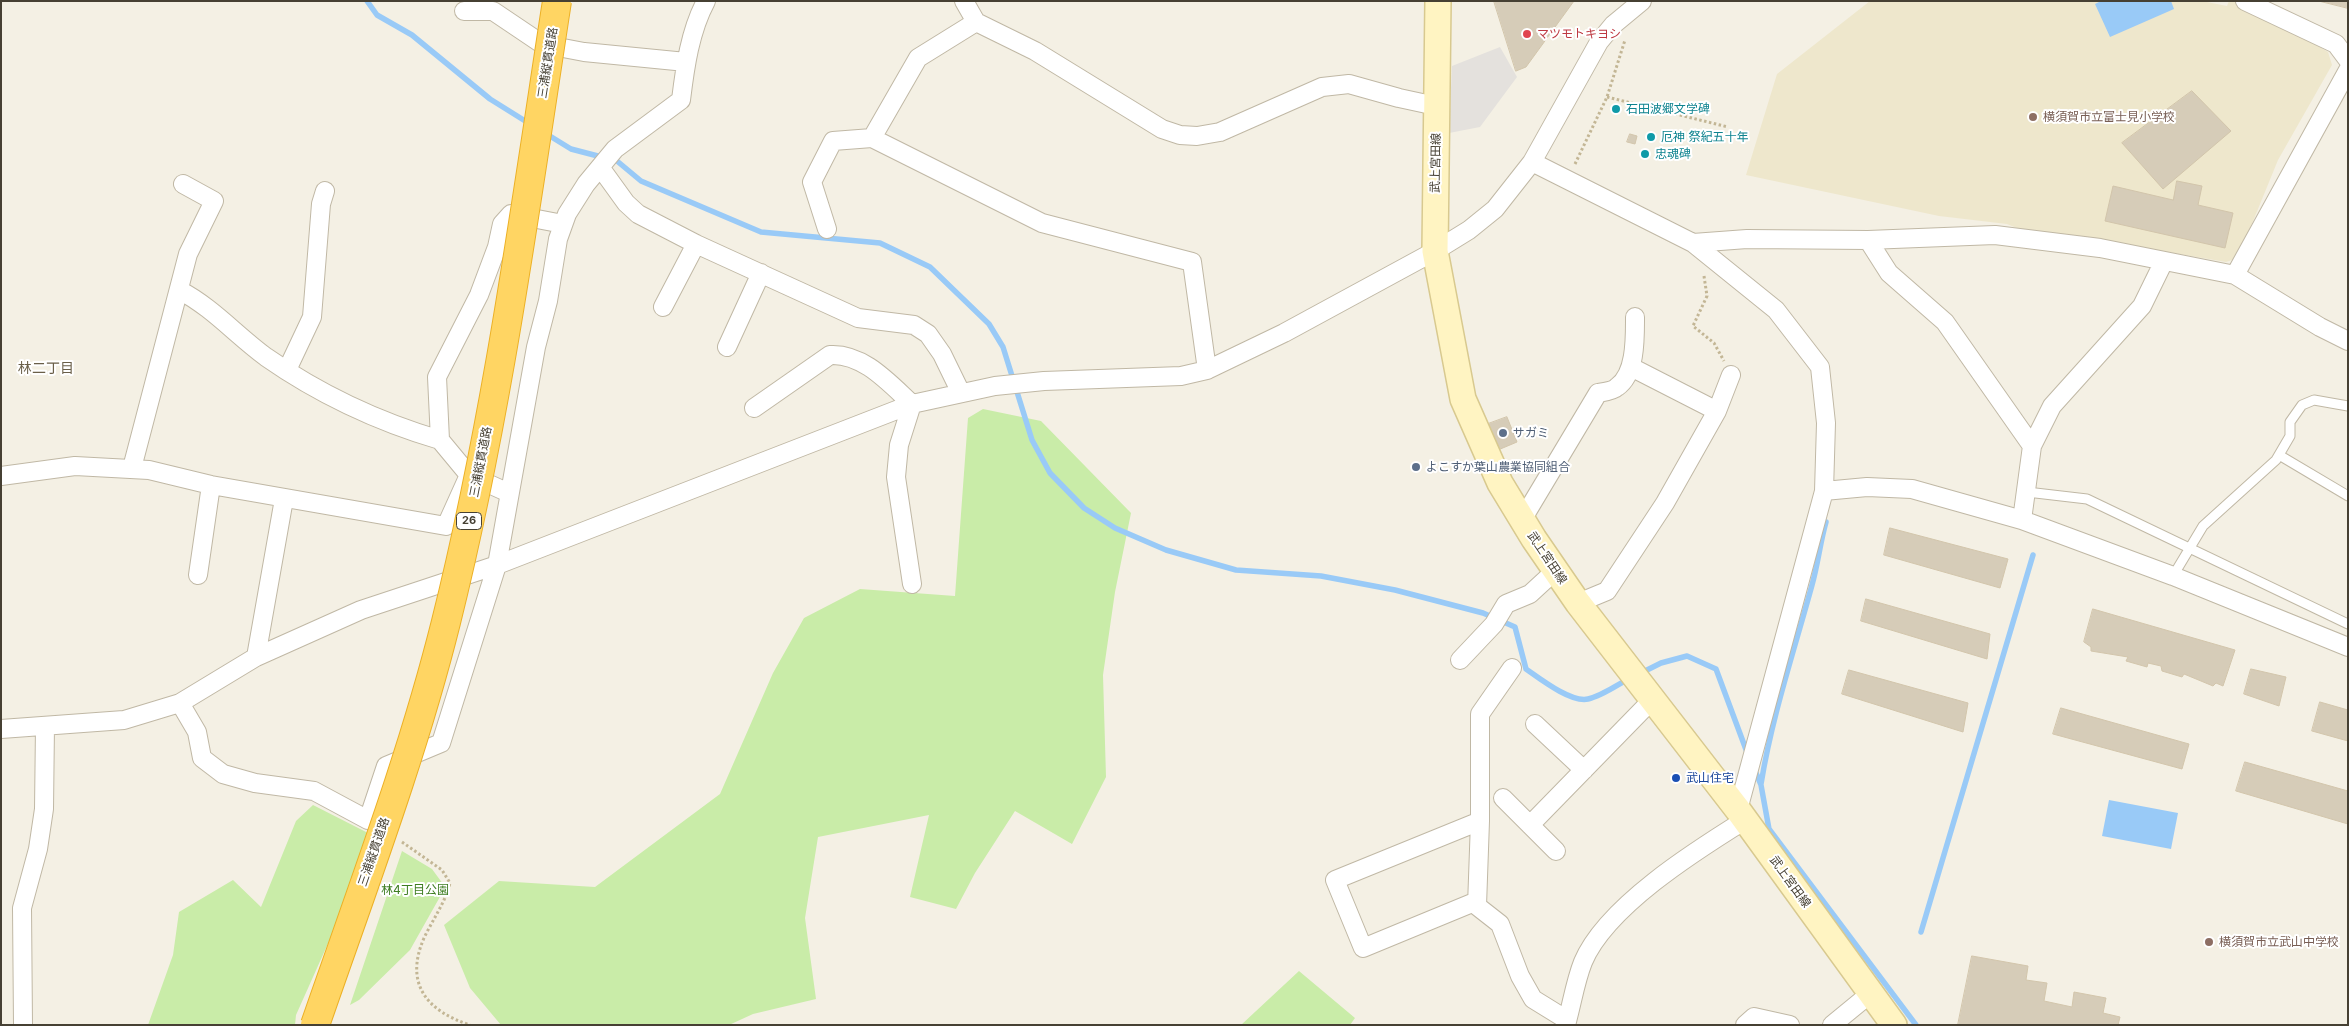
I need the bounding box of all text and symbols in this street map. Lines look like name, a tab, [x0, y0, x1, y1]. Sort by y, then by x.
street label: 三浦縦貫道路	[535, 26, 561, 100]
place label: マツモトキヨシ	[1537, 27, 1621, 41]
marker: マツモトキヨシ	[1521, 28, 1533, 40]
place label: 石田波郷文学碑	[1626, 102, 1710, 116]
marker: 石田波郷文学碑	[1610, 103, 1622, 115]
place label: 横須賀市立富士見小学校	[2043, 110, 2175, 124]
marker: 横須賀市立富士見小学校	[2027, 111, 2039, 123]
place label: 厄神 祭紀五十年	[1661, 130, 1748, 144]
marker: 厄神 祭紀五十年	[1645, 131, 1657, 143]
street label: 武上宮田線	[1428, 133, 1444, 193]
place label: 忠魂碑	[1655, 147, 1691, 161]
marker: 忠魂碑	[1639, 148, 1651, 160]
district label: 林二丁目	[18, 361, 74, 377]
street label: 三浦縦貫道路	[467, 425, 495, 499]
place label: サガミ	[1513, 426, 1549, 440]
marker: サガミ	[1497, 427, 1509, 439]
place label: よこすか葉山農業協同組合	[1426, 460, 1570, 474]
marker: よこすか葉山農業協同組合	[1410, 461, 1422, 473]
road number: 26	[456, 512, 482, 530]
street label: 武上宮田線	[1524, 529, 1570, 587]
place label: 武山住宅	[1686, 771, 1734, 785]
marker: 武山住宅	[1670, 772, 1682, 784]
street label: 三浦縦貫道路	[355, 816, 393, 888]
street label: 武上宮田線	[1767, 853, 1813, 911]
park label: 林4丁目公園	[381, 883, 449, 897]
place label: 横須賀市立武山中学校	[2219, 935, 2339, 949]
marker: 横須賀市立武山中学校	[2203, 936, 2215, 948]

